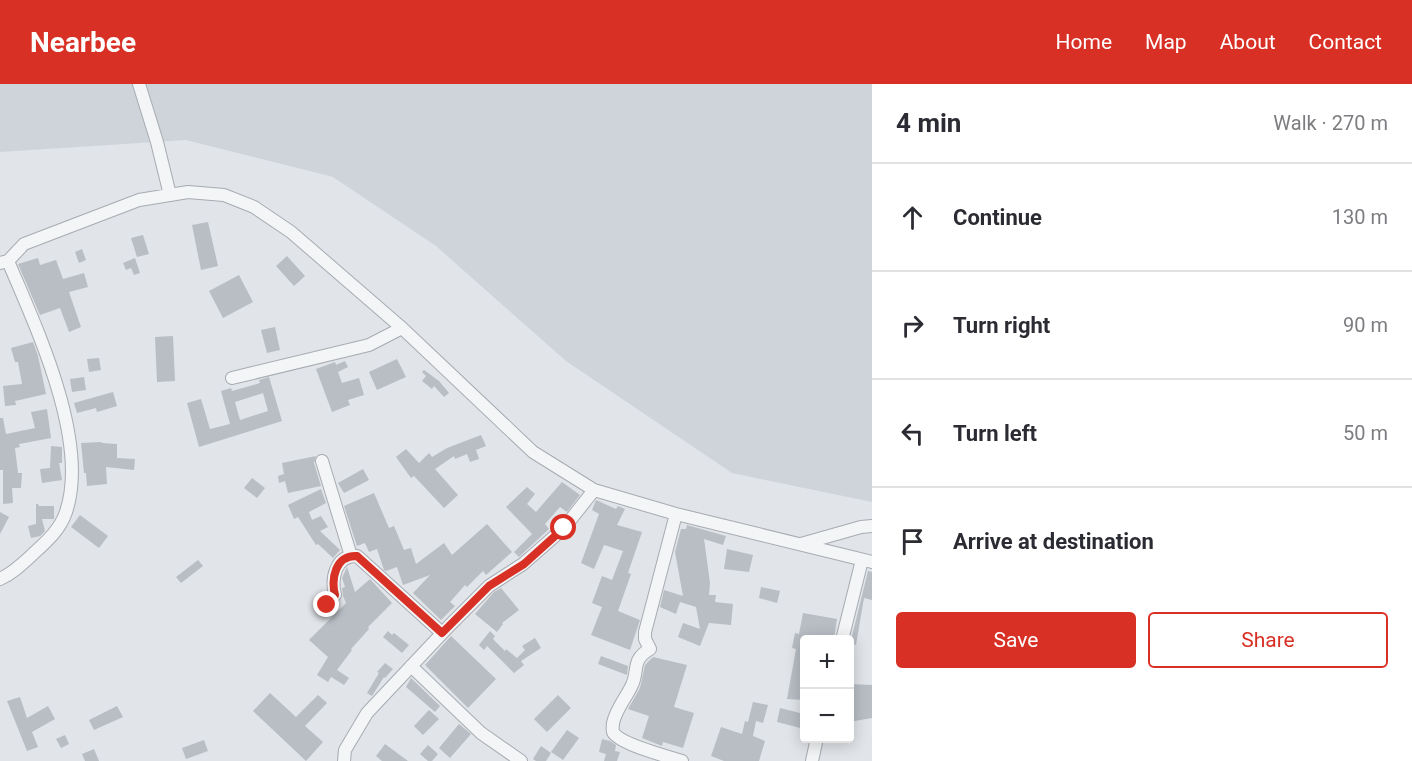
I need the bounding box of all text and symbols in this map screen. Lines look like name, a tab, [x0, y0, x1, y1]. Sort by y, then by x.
text: Nearbee	[30, 26, 136, 59]
text: Home	[1056, 30, 1112, 54]
text: Map	[1145, 30, 1187, 54]
text: About	[1220, 30, 1276, 54]
text: Contact	[1309, 30, 1382, 54]
text: 4 min	[896, 108, 961, 138]
text: Walk · 270 m	[1273, 111, 1388, 135]
icon: ahead	[896, 201, 929, 234]
text: Continue	[953, 205, 1042, 230]
text: 130 m	[1332, 205, 1388, 229]
icon: right	[896, 309, 929, 342]
text: Turn right	[953, 313, 1050, 338]
text: 90 m	[1343, 313, 1388, 337]
icon: left	[896, 417, 929, 450]
text: Turn left	[953, 421, 1037, 446]
text: 50 m	[1343, 421, 1388, 445]
route start	[550, 514, 576, 540]
icon: arrive	[896, 525, 929, 558]
text: Arrive at destination	[953, 529, 1154, 554]
route end	[313, 591, 339, 617]
button: Save	[896, 612, 1136, 668]
button: Share	[1148, 612, 1388, 668]
map controls	[800, 635, 854, 743]
button: +	[800, 635, 854, 689]
button: −	[800, 689, 854, 743]

